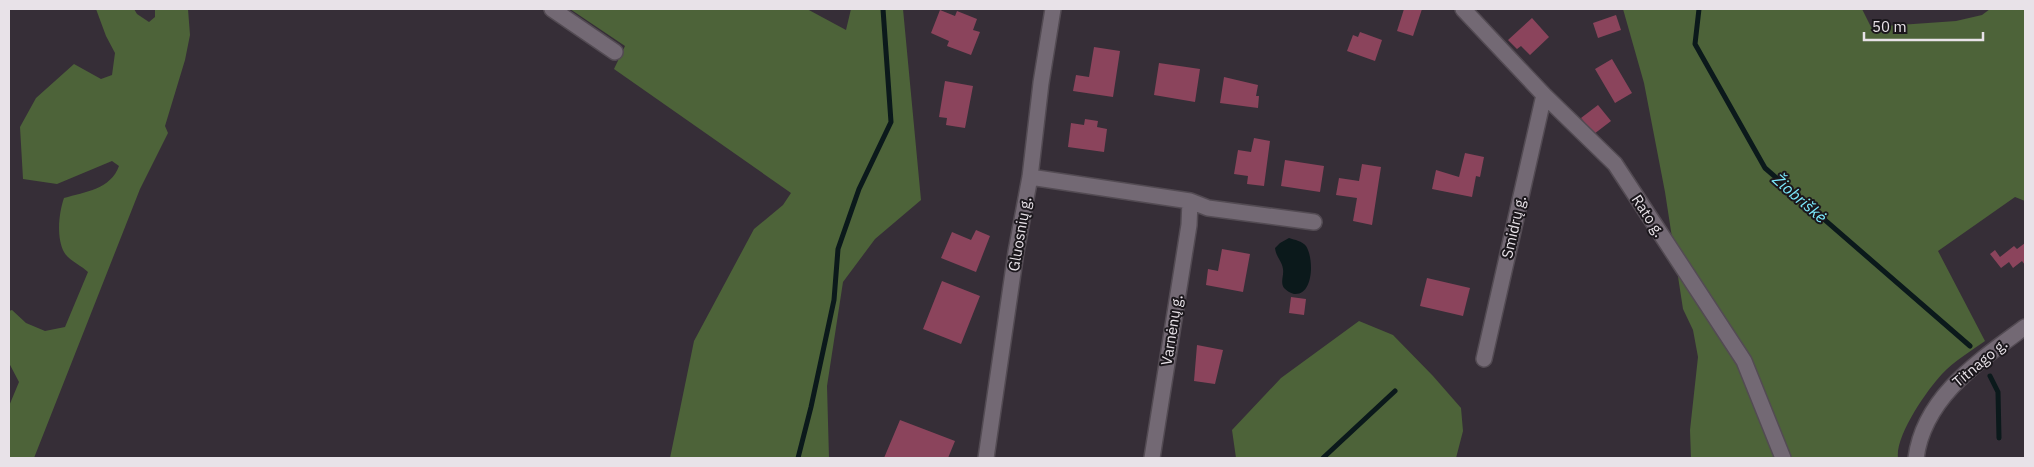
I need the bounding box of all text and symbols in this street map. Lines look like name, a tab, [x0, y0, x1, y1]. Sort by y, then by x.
scale bar	[1864, 10, 1983, 42]
text: 50 m	[1872, 17, 1907, 36]
water label: Žiobriškė	[1768, 168, 1831, 227]
street label: Rato g.	[1628, 191, 1669, 241]
street label: Smidrų g.	[1497, 194, 1530, 260]
street label: Gluosnių g.	[1004, 195, 1035, 273]
street label: Varnėnų g.	[1157, 293, 1187, 367]
street label: Titnago g.	[1948, 334, 2011, 391]

